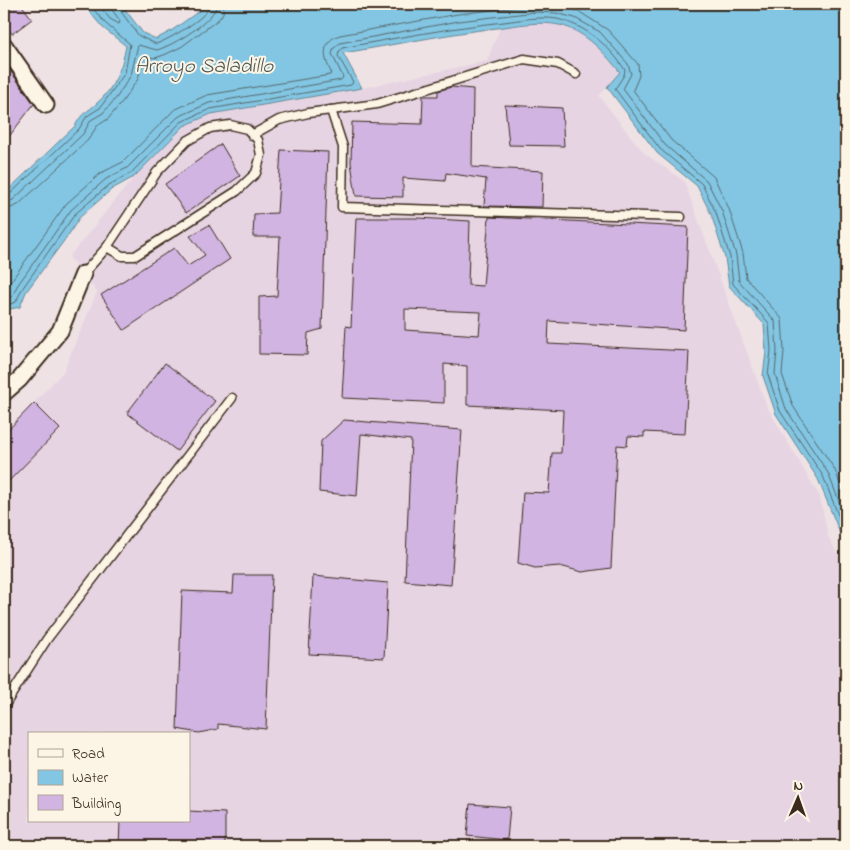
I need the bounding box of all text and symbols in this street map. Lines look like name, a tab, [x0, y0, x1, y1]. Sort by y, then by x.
water label: Arroyo Saladillo	[135, 52, 274, 82]
legend	[28, 732, 190, 822]
text: Road	[72, 743, 105, 765]
text: Water	[72, 767, 108, 789]
north arrow	[772, 772, 822, 822]
text: N	[793, 776, 803, 797]
text: Building	[71, 793, 121, 816]

